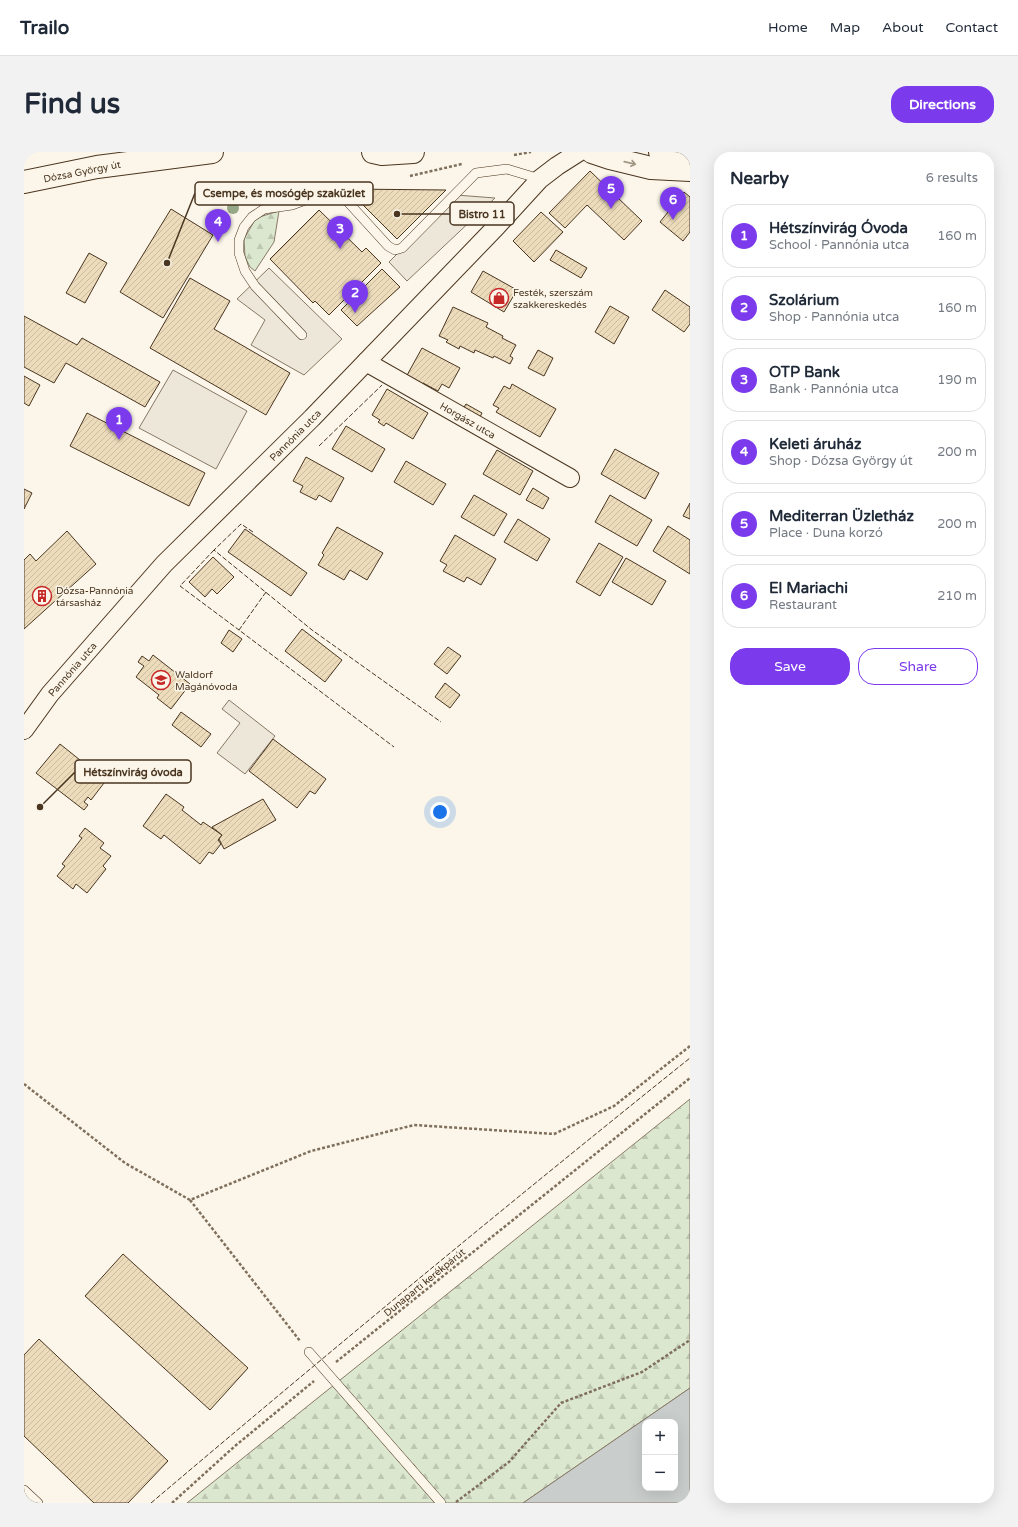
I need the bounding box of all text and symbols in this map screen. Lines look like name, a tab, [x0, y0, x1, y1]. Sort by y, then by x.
text: Trailo	[20, 17, 69, 39]
text: Home	[768, 19, 808, 36]
text: Map	[830, 19, 860, 36]
text: About	[882, 19, 924, 36]
text: Contact	[946, 19, 998, 36]
button: Directions	[891, 86, 994, 123]
text: Find us	[24, 87, 120, 121]
street label: Dózsa György út	[43, 159, 122, 185]
one-way arrow	[623, 159, 636, 167]
text: Nearby	[730, 168, 789, 189]
text: 6 results	[926, 170, 978, 186]
pin: 5	[598, 176, 624, 209]
callout: Csempe, és mosógép szaküzlet	[195, 182, 373, 205]
text: Csempe, és mosógép szaküzlet	[203, 187, 366, 201]
pin: 6	[660, 187, 686, 220]
callout: Bistro 11	[450, 202, 514, 225]
text: Bistro 11	[458, 208, 506, 221]
pin: 4	[205, 209, 231, 242]
pin: 3	[327, 216, 353, 249]
text: Hétszínvirág Óvoda	[769, 219, 908, 237]
text: 1	[740, 228, 748, 244]
text: 160 m	[937, 228, 977, 244]
text: School · Pannónia utca	[769, 237, 909, 253]
pin: 2	[342, 280, 368, 313]
shop icon: Festék, szerszám szakkereskedés	[488, 287, 510, 309]
place label: Festék, szerszám szakkereskedés	[513, 287, 593, 311]
text: Szolárium	[769, 291, 839, 309]
text: 2	[740, 300, 748, 316]
text: 160 m	[937, 300, 977, 316]
text: Shop · Pannónia utca	[769, 309, 899, 325]
text: OTP Bank	[769, 363, 840, 381]
text: 3	[740, 372, 748, 388]
text: 190 m	[937, 372, 977, 388]
text: Bank · Pannónia utca	[769, 381, 899, 397]
street label: Horgász utca	[438, 400, 497, 442]
pin: 1	[106, 407, 132, 440]
street label: Pannónia utca	[267, 407, 324, 464]
text: Keleti áruház	[769, 435, 861, 453]
text: 4	[740, 444, 748, 460]
text: 200 m	[937, 444, 977, 460]
text: Shop · Dózsa György út	[769, 453, 913, 469]
text: Mediterran Üzletház	[769, 507, 914, 525]
text: 5	[740, 516, 748, 532]
text: 200 m	[937, 516, 977, 532]
text: Place · Duna korzó	[769, 525, 883, 541]
text: El Mariachi	[769, 579, 848, 597]
building icon: Dózsa-Pannónia társasház	[31, 585, 53, 607]
place label: Dózsa-Pannónia társasház	[56, 585, 133, 609]
text: 6	[740, 588, 748, 604]
text: 210 m	[937, 588, 977, 604]
text: Restaurant	[769, 597, 837, 613]
street label: Pannónia utca	[46, 640, 100, 699]
button: Save	[730, 648, 850, 685]
button: Share	[858, 648, 978, 685]
school or university icon: Waldorf Magánóvoda	[150, 669, 172, 691]
place label: Waldorf Magánóvoda	[175, 669, 238, 693]
callout: Hétszínvirág óvoda	[75, 760, 191, 783]
text: Hétszínvirág óvoda	[83, 766, 183, 780]
your location	[430, 802, 450, 822]
street label: Dunaparti kerékpárút	[381, 1246, 468, 1319]
map controls	[642, 1419, 678, 1491]
button: +	[642, 1419, 678, 1455]
button: −	[642, 1455, 678, 1491]

